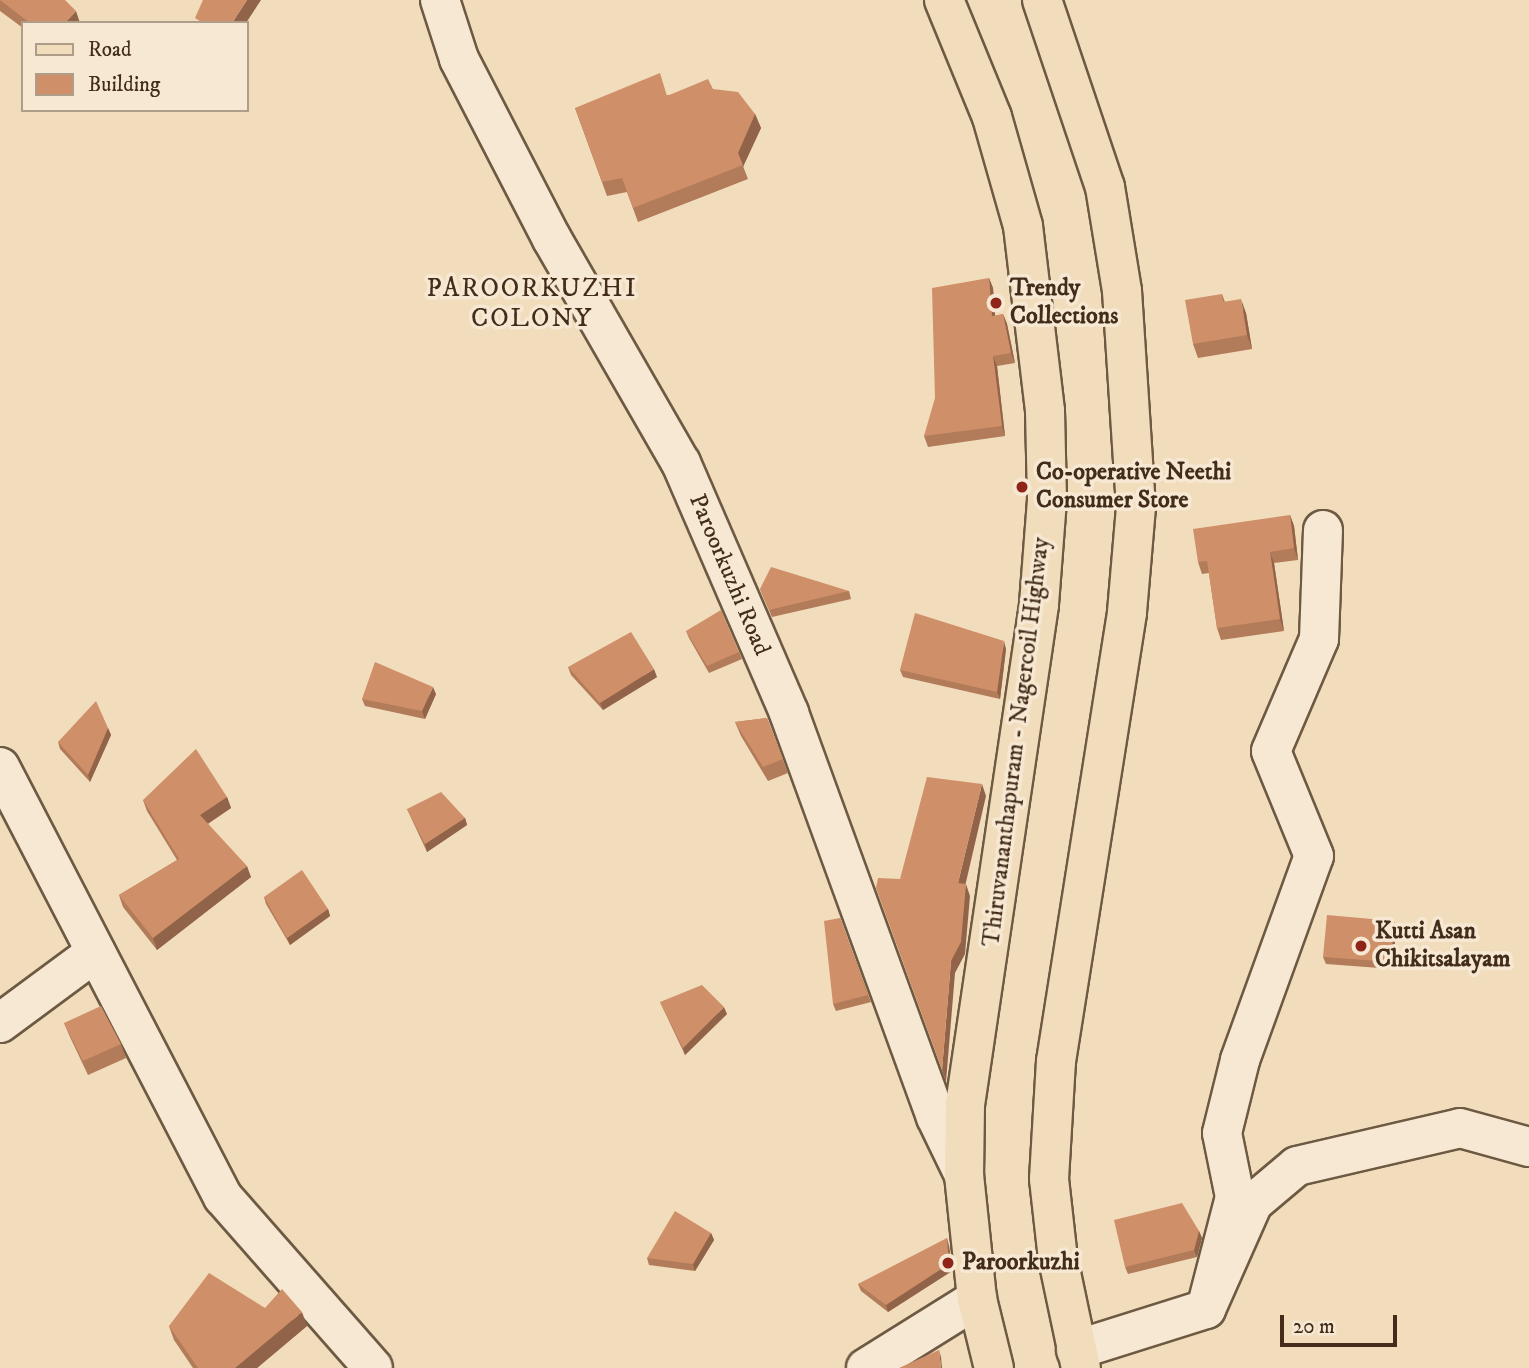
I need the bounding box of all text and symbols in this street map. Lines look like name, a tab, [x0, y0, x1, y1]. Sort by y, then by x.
legend	[21, 21, 248, 112]
text: Road	[88, 37, 132, 63]
text: Building	[88, 72, 160, 98]
district label: PAROORKUZHI COLONY	[428, 273, 636, 334]
place label: Trendy Collections	[1010, 275, 1118, 331]
marker: Trendy Collections	[988, 295, 1004, 311]
place label: Co-operative Neethi Consumer Store	[1036, 459, 1231, 515]
marker: Co-operative Neethi Consumer Store	[1014, 479, 1030, 495]
street label: Paroorkuzhi Road	[682, 490, 776, 660]
street label: Thiruvananthapuram - Nagercoil Highway	[978, 536, 1056, 948]
place label: Kutti Asan Chikitsalayam	[1375, 918, 1511, 974]
marker: Kutti Asan Chikitsalayam	[1353, 938, 1369, 954]
place label: Paroorkuzhi	[962, 1249, 1080, 1277]
marker: Paroorkuzhi	[940, 1255, 956, 1271]
scale bar	[1284, 1302, 1401, 1346]
text: 20 m	[1293, 1314, 1335, 1340]

